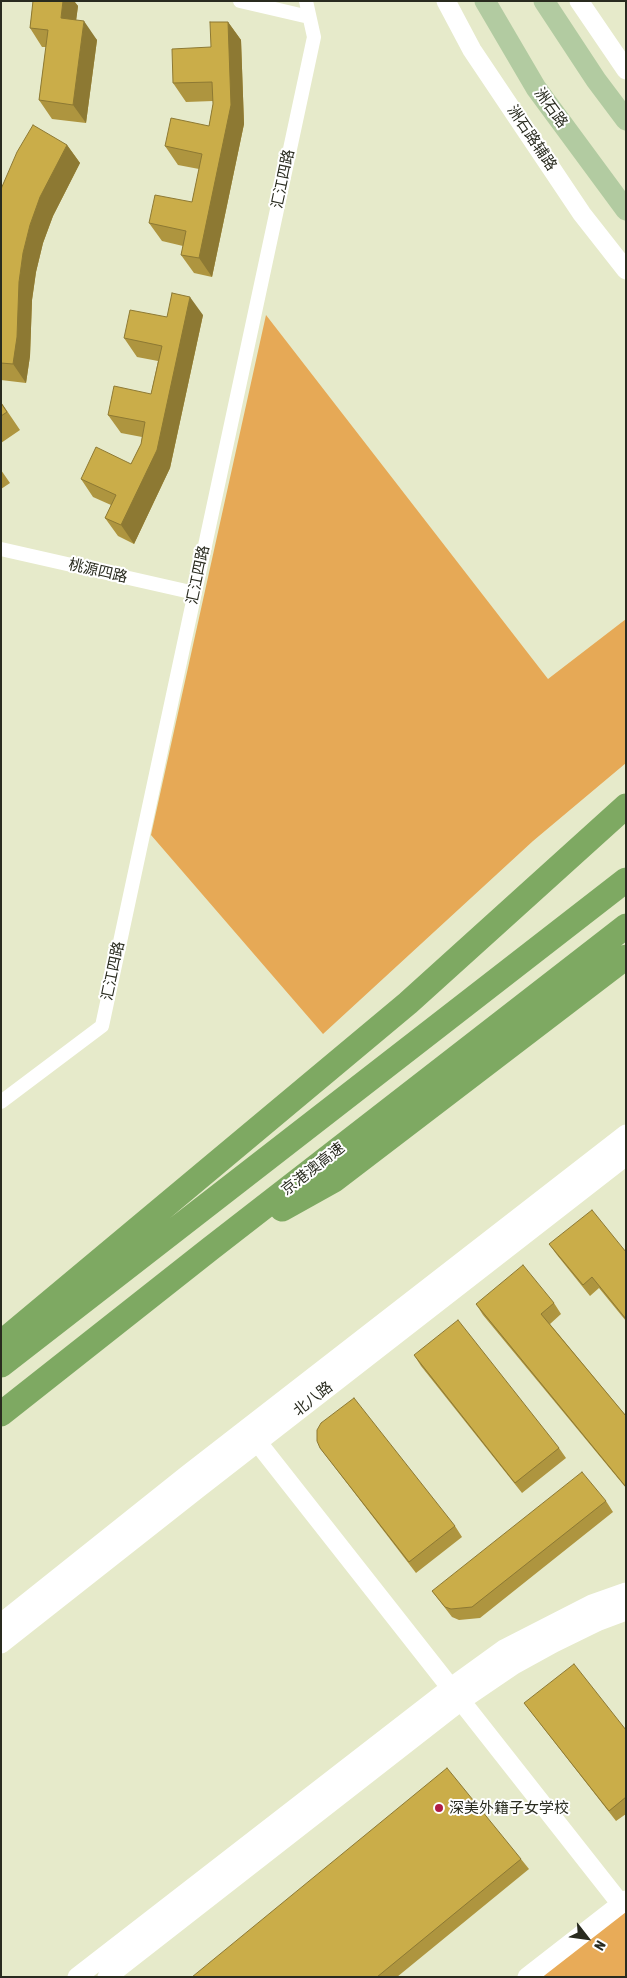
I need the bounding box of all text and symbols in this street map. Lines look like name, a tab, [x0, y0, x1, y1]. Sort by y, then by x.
street label: 洲石路	[530, 85, 572, 131]
street label: 洲石路辅路	[504, 102, 560, 174]
street label: 汇江四路	[268, 148, 298, 210]
street label: 汇江四路	[183, 544, 213, 606]
street label: 桃源四路	[67, 555, 129, 587]
street label: 汇江四路	[98, 940, 128, 1002]
street label: 京港澳高速	[278, 1139, 348, 1199]
street label: 北八路	[290, 1378, 336, 1420]
place label: 深美外籍子女学校	[449, 1799, 569, 1817]
marker: 深美外籍子女学校	[433, 1802, 445, 1814]
north arrow	[562, 1913, 612, 1963]
text: N	[591, 1938, 609, 1953]

